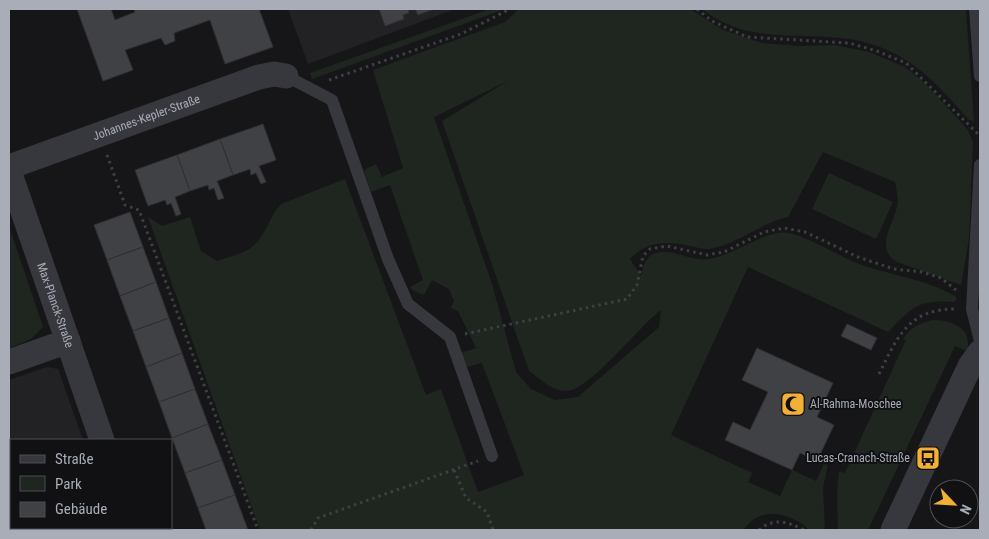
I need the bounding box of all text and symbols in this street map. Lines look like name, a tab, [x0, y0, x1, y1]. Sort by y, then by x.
street label: Johannes-Kepler-Straße	[91, 92, 202, 143]
street label: Max-Planck-Straße	[34, 261, 77, 350]
mosque icon: Al-Rahma-Moschee	[780, 391, 806, 417]
place label: Al-Rahma-Moschee	[810, 397, 902, 411]
legend	[10, 439, 172, 529]
bus stop icon: Lucas-Cranach-Straße	[915, 445, 941, 471]
text: Straße	[55, 450, 94, 468]
place label: Lucas-Cranach-Straße	[806, 451, 910, 465]
text: Park	[55, 475, 82, 493]
north arrow	[929, 479, 979, 529]
text: Gebäude	[55, 500, 107, 518]
text: N	[957, 502, 975, 517]

